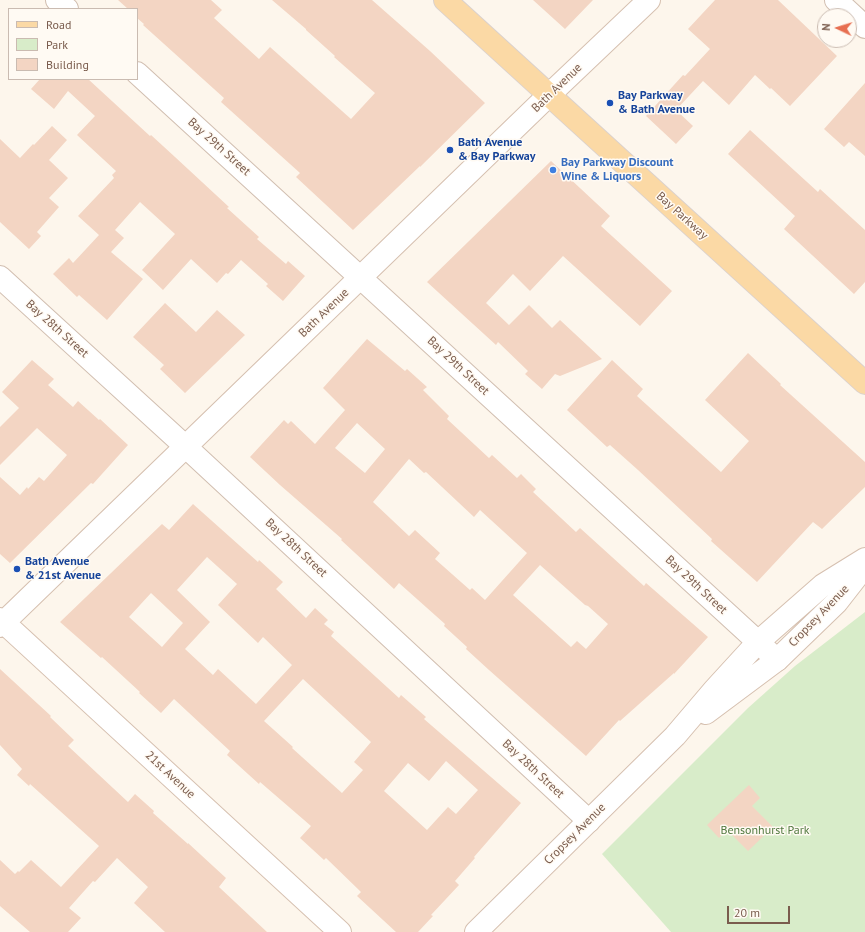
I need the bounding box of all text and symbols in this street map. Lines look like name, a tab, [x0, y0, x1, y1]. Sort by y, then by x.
legend	[8, 8, 138, 80]
north arrow	[817, 8, 857, 48]
text: Road	[46, 17, 71, 32]
text: N	[819, 23, 833, 31]
text: Park	[46, 37, 68, 52]
text: Building	[46, 57, 89, 72]
street label: Bath Avenue	[529, 60, 585, 116]
place label: Bay Parkway & Bath Avenue	[618, 89, 695, 117]
marker: Bay Parkway & Bath Avenue	[605, 98, 615, 108]
street label: Bay 29th Street	[185, 115, 253, 179]
place label: Bath Avenue & Bay Parkway	[458, 136, 536, 164]
marker: Bath Avenue & Bay Parkway	[445, 145, 455, 155]
place label: Bay Parkway Discount Wine & Liquors	[561, 156, 673, 184]
marker: Bay Parkway Discount Wine & Liquors	[548, 165, 558, 175]
street label: Bay Parkway	[653, 189, 711, 243]
street label: Bath Avenue	[296, 285, 352, 341]
street label: Bay 28th Street	[23, 297, 91, 361]
street label: Bay 29th Street	[424, 334, 492, 398]
street label: Bay 28th Street	[262, 516, 330, 580]
street label: Bay 29th Street	[662, 553, 730, 617]
place label: Bath Avenue & 21st Avenue	[25, 555, 101, 583]
marker: Bath Avenue & 21st Avenue	[12, 564, 22, 574]
street label: Cropsey Avenue	[786, 582, 852, 650]
street label: Bay 28th Street	[499, 737, 567, 801]
street label: 21st Avenue	[142, 748, 198, 802]
street label: Cropsey Avenue	[541, 800, 609, 868]
park label: Bensonhurst Park	[720, 824, 810, 838]
scale bar	[729, 898, 792, 924]
text: 20 m	[734, 905, 760, 920]

